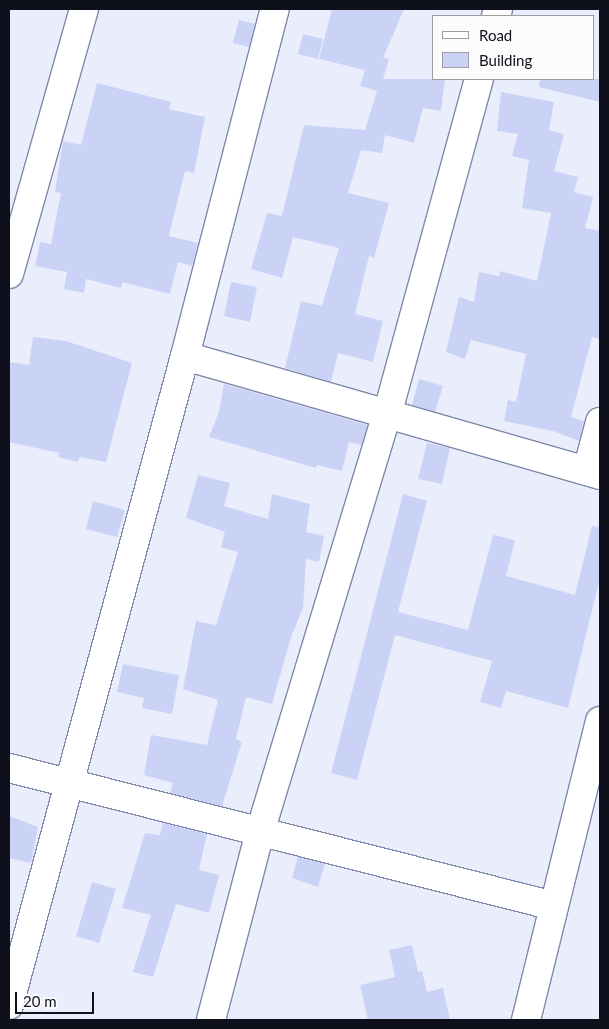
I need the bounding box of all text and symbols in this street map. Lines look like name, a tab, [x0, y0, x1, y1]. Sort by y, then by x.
legend	[432, 15, 594, 80]
text: Road	[479, 26, 512, 44]
text: Building	[479, 51, 532, 69]
scale bar	[18, 982, 96, 1014]
text: 20 m	[23, 992, 57, 1010]

